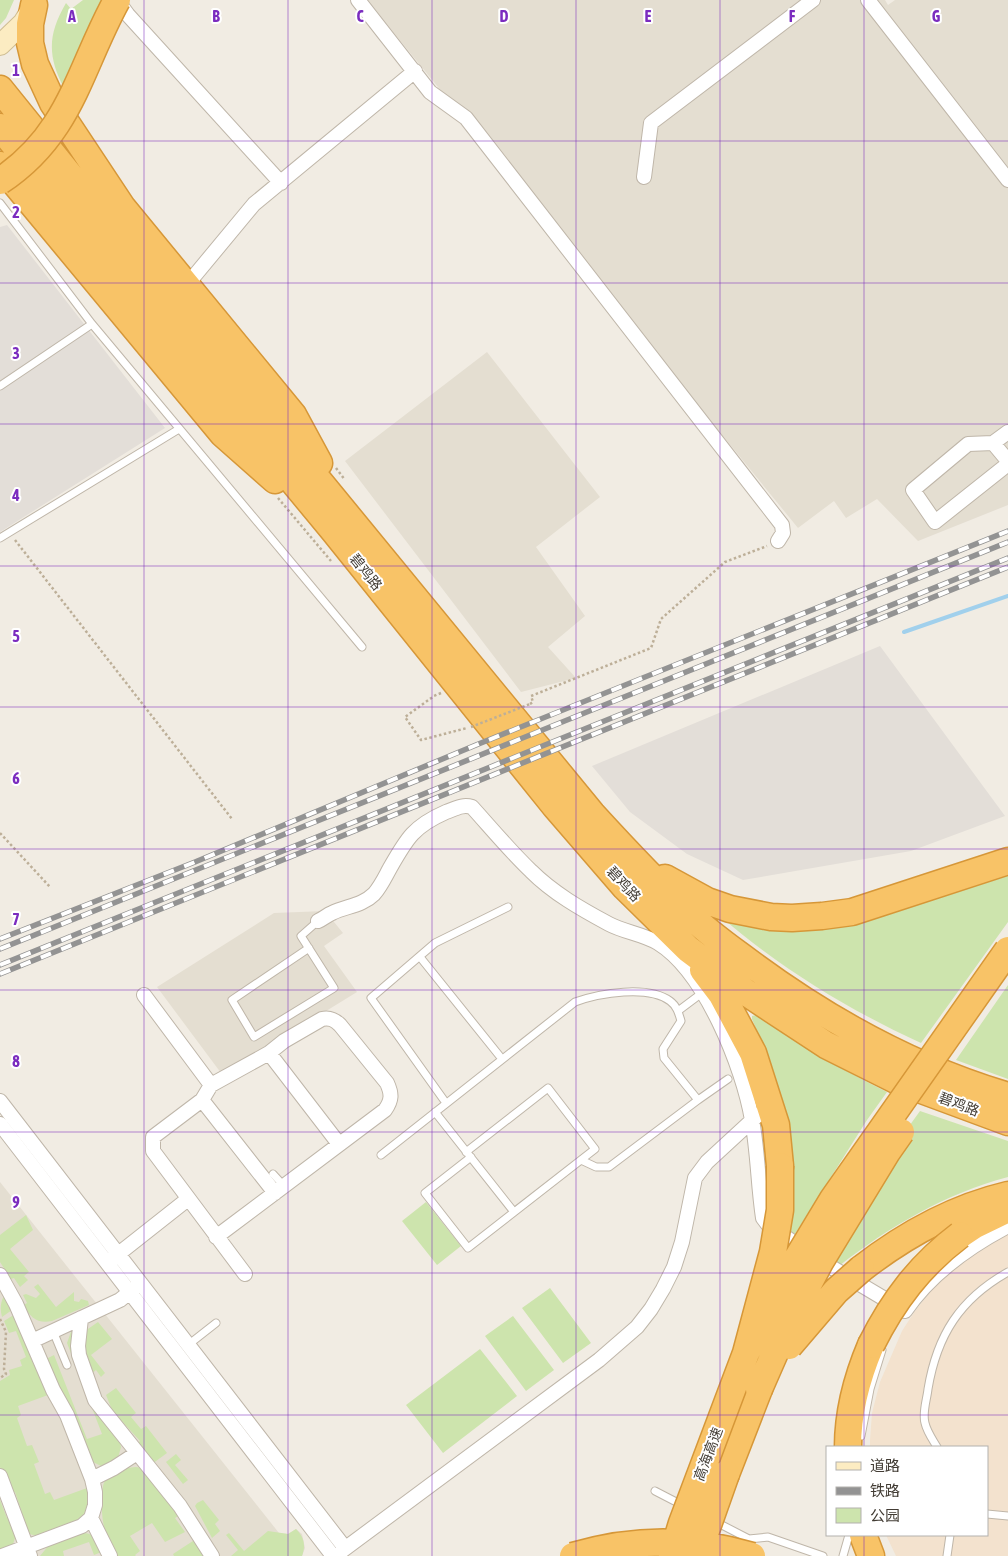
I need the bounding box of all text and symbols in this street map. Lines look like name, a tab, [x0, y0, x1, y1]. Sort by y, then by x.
text: A	[67, 7, 76, 25]
text: B	[212, 7, 220, 25]
text: C	[356, 7, 364, 25]
text: D	[500, 7, 509, 25]
text: E	[645, 7, 652, 25]
text: F	[789, 7, 796, 25]
text: G	[932, 7, 941, 25]
text: 1	[12, 61, 20, 79]
text: 2	[12, 203, 20, 221]
text: 3	[12, 344, 20, 362]
text: 4	[11, 486, 20, 504]
street label: 碧鸡路	[347, 551, 385, 593]
text: 5	[12, 627, 20, 645]
text: 6	[12, 769, 20, 787]
street label: 碧鸡路	[604, 863, 644, 905]
text: 7	[12, 910, 20, 928]
text: 8	[12, 1052, 20, 1070]
street label: 碧鸡路	[937, 1089, 981, 1119]
text: 9	[12, 1193, 20, 1211]
street label: 高海高速	[690, 1425, 726, 1483]
legend	[826, 1446, 988, 1536]
text: 道路	[870, 1457, 900, 1474]
text: 铁路	[870, 1482, 900, 1499]
text: 公园	[870, 1507, 900, 1524]

